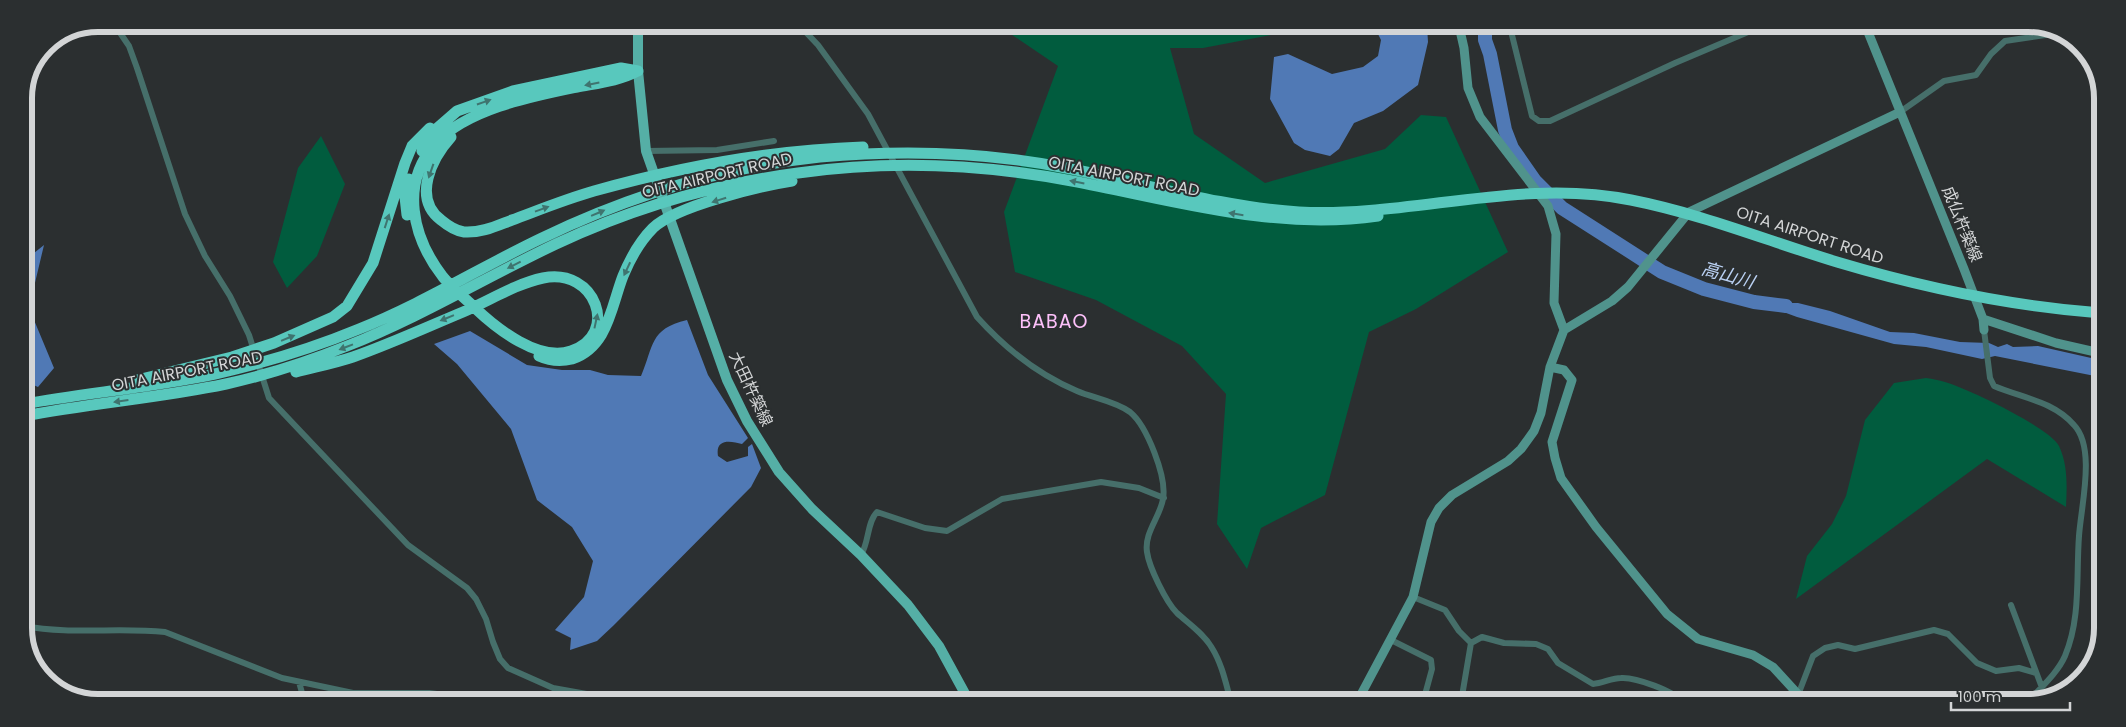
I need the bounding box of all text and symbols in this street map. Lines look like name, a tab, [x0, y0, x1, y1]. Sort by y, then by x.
one-way arrow	[583, 81, 599, 89]
one-way arrow	[476, 97, 491, 105]
street label: OITA AIRPORT ROAD	[640, 147, 794, 203]
street label: OITA AIRPORT ROAD	[1046, 150, 1202, 202]
one-way arrow	[426, 164, 434, 179]
one-way arrow	[1070, 178, 1085, 186]
street label: 成仏杵築線	[1936, 183, 1988, 265]
one-way arrow	[711, 196, 726, 204]
street label: OITA AIRPORT ROAD	[1733, 200, 1887, 270]
one-way arrow	[535, 205, 550, 213]
one-way arrow	[591, 209, 605, 217]
one-way arrow	[1228, 210, 1244, 218]
one-way arrow	[384, 213, 391, 228]
water label: 高山川	[1699, 256, 1759, 295]
one-way arrow	[507, 261, 522, 269]
one-way arrow	[622, 262, 630, 276]
district label: BABAO	[1020, 308, 1088, 335]
one-way arrow	[592, 313, 600, 328]
one-way arrow	[440, 315, 454, 323]
one-way arrow	[280, 334, 295, 341]
one-way arrow	[339, 343, 353, 351]
street label: OITA AIRPORT ROAD	[109, 345, 265, 397]
street label: 大田杵築線	[724, 348, 778, 430]
one-way arrow	[113, 397, 129, 405]
scale bar	[1951, 680, 2070, 712]
text: 100 m	[1958, 686, 2001, 707]

